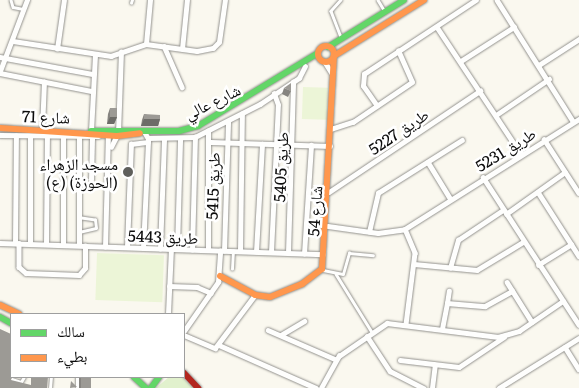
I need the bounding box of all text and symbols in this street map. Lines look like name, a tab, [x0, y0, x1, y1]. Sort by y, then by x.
street label: شارع عالي	[181, 79, 243, 123]
street label: طريق 5227	[364, 104, 432, 158]
street label: شارع 71	[22, 106, 70, 126]
street label: طريق 5231	[471, 123, 539, 175]
street label: طريق 5405	[269, 131, 291, 203]
street label: طريق 5415	[201, 152, 223, 220]
place label: مسجد الزهراء (ع) (الحوزة)	[40, 153, 118, 191]
marker: مسجد الزهراء (ع) (الحوزة)	[122, 166, 134, 178]
street label: شارع 54	[303, 185, 325, 237]
street label: طريق 5443	[127, 225, 199, 247]
legend	[10, 313, 185, 378]
text: سالك	[57, 319, 85, 342]
text: بطيء	[57, 344, 87, 367]

